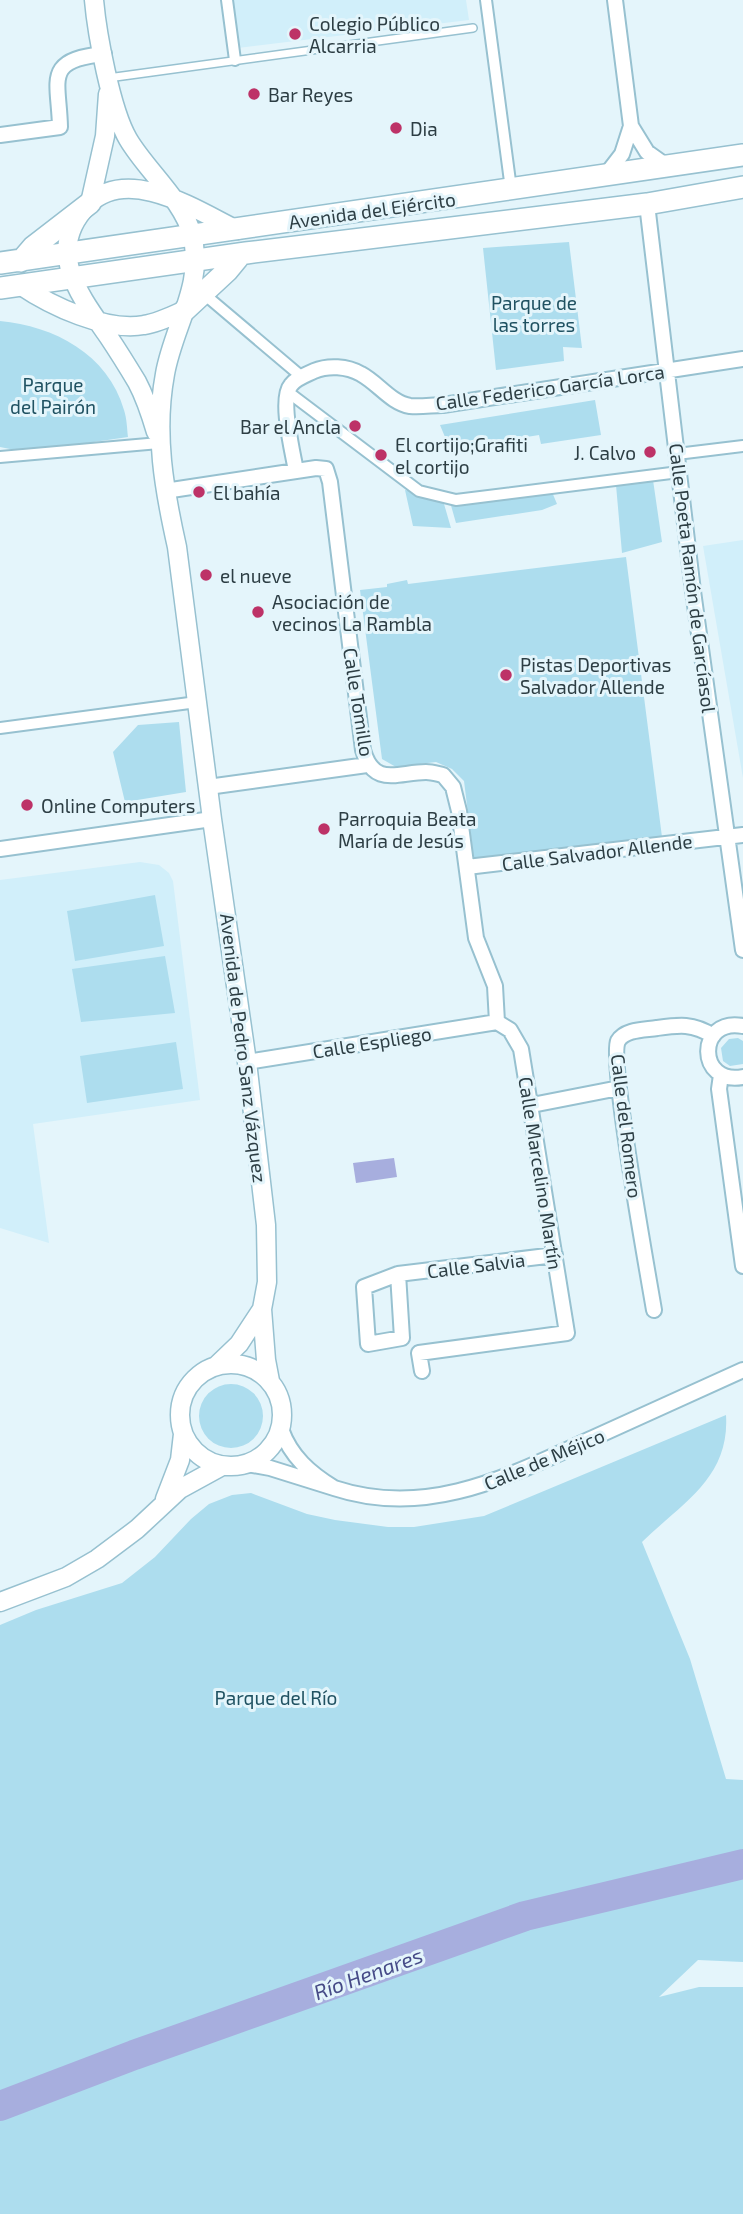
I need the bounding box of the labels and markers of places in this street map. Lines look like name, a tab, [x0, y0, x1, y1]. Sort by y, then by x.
place label: Colegio Público Alcarria	[309, 12, 440, 57]
marker: Colegio Público Alcarria	[287, 26, 303, 42]
place label: Bar Reyes	[268, 83, 353, 106]
marker: Bar Reyes	[246, 86, 262, 102]
place label: Dia	[410, 117, 438, 140]
marker: Dia	[388, 120, 404, 136]
place label: Bar el Ancla	[240, 415, 341, 438]
marker: Bar el Ancla	[347, 418, 363, 434]
place label: El cortijo;Grafiti el cortijo	[395, 433, 528, 478]
place label: J. Calvo	[574, 441, 636, 464]
marker: J. Calvo	[642, 444, 658, 460]
marker: El cortijo;Grafiti el cortijo	[373, 447, 389, 463]
place label: El bahía	[213, 481, 281, 504]
marker: El bahía	[191, 484, 207, 500]
place label: el nueve	[220, 564, 292, 587]
marker: el nueve	[198, 567, 214, 583]
place label: Asociación de vecinos La Rambla	[272, 590, 432, 635]
marker: Asociación de vecinos La Rambla	[250, 604, 266, 620]
place label: Pistas Deportivas Salvador Allende	[520, 653, 671, 698]
marker: Pistas Deportivas Salvador Allende	[498, 667, 514, 683]
place label: Online Computers	[41, 794, 195, 817]
marker: Online Computers	[19, 797, 35, 813]
place label: Parroquia Beata María de Jesús	[338, 807, 476, 852]
marker: Parroquia Beata María de Jesús	[316, 821, 332, 837]

